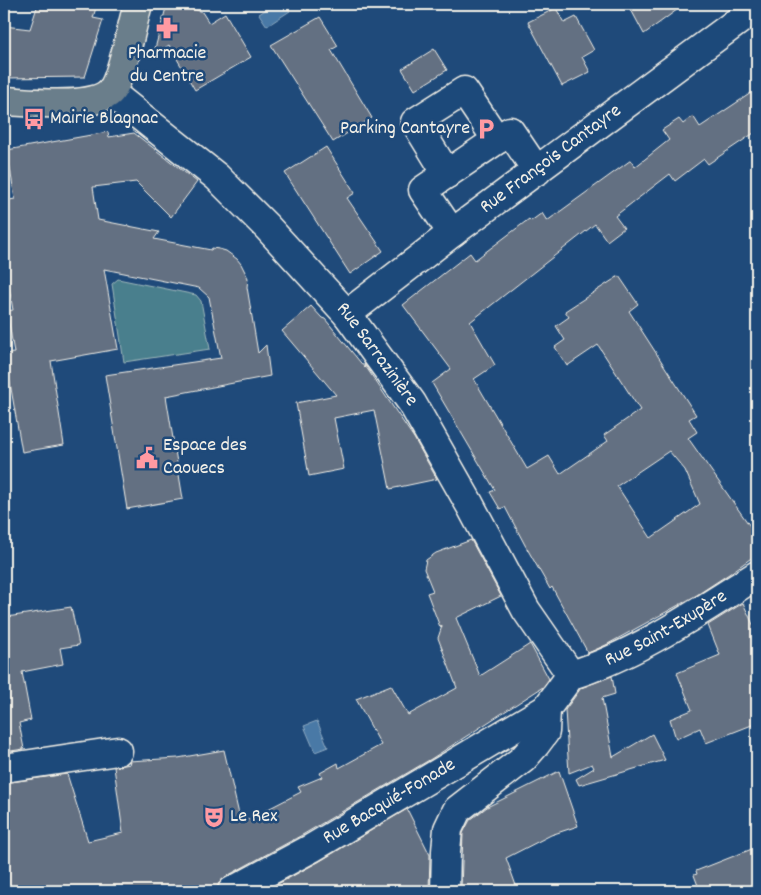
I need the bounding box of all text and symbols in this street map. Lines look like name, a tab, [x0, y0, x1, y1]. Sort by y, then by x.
pharmacy icon: Pharmacie du Centre	[154, 15, 180, 41]
place label: Pharmacie du Centre	[128, 40, 207, 91]
street label: Rue François Cantayre	[474, 98, 628, 221]
place label: Mairie Blagnac	[50, 105, 158, 133]
bus stop icon: Mairie Blagnac	[21, 106, 47, 132]
place label: Parking Cantayre	[340, 115, 470, 143]
parking icon: Parking Cantayre	[473, 116, 499, 142]
street label: Rue Sarrazinière	[329, 296, 425, 413]
place label: Espace des Caouecs	[163, 432, 247, 483]
public building icon: Espace des Caouecs	[134, 445, 160, 471]
street label: Rue Saint-Exupère	[601, 583, 733, 675]
street label: Rue Bacquié-Fonade	[318, 751, 461, 852]
place label: Le Rex	[230, 803, 278, 831]
theatre icon: Le Rex	[201, 804, 227, 830]

